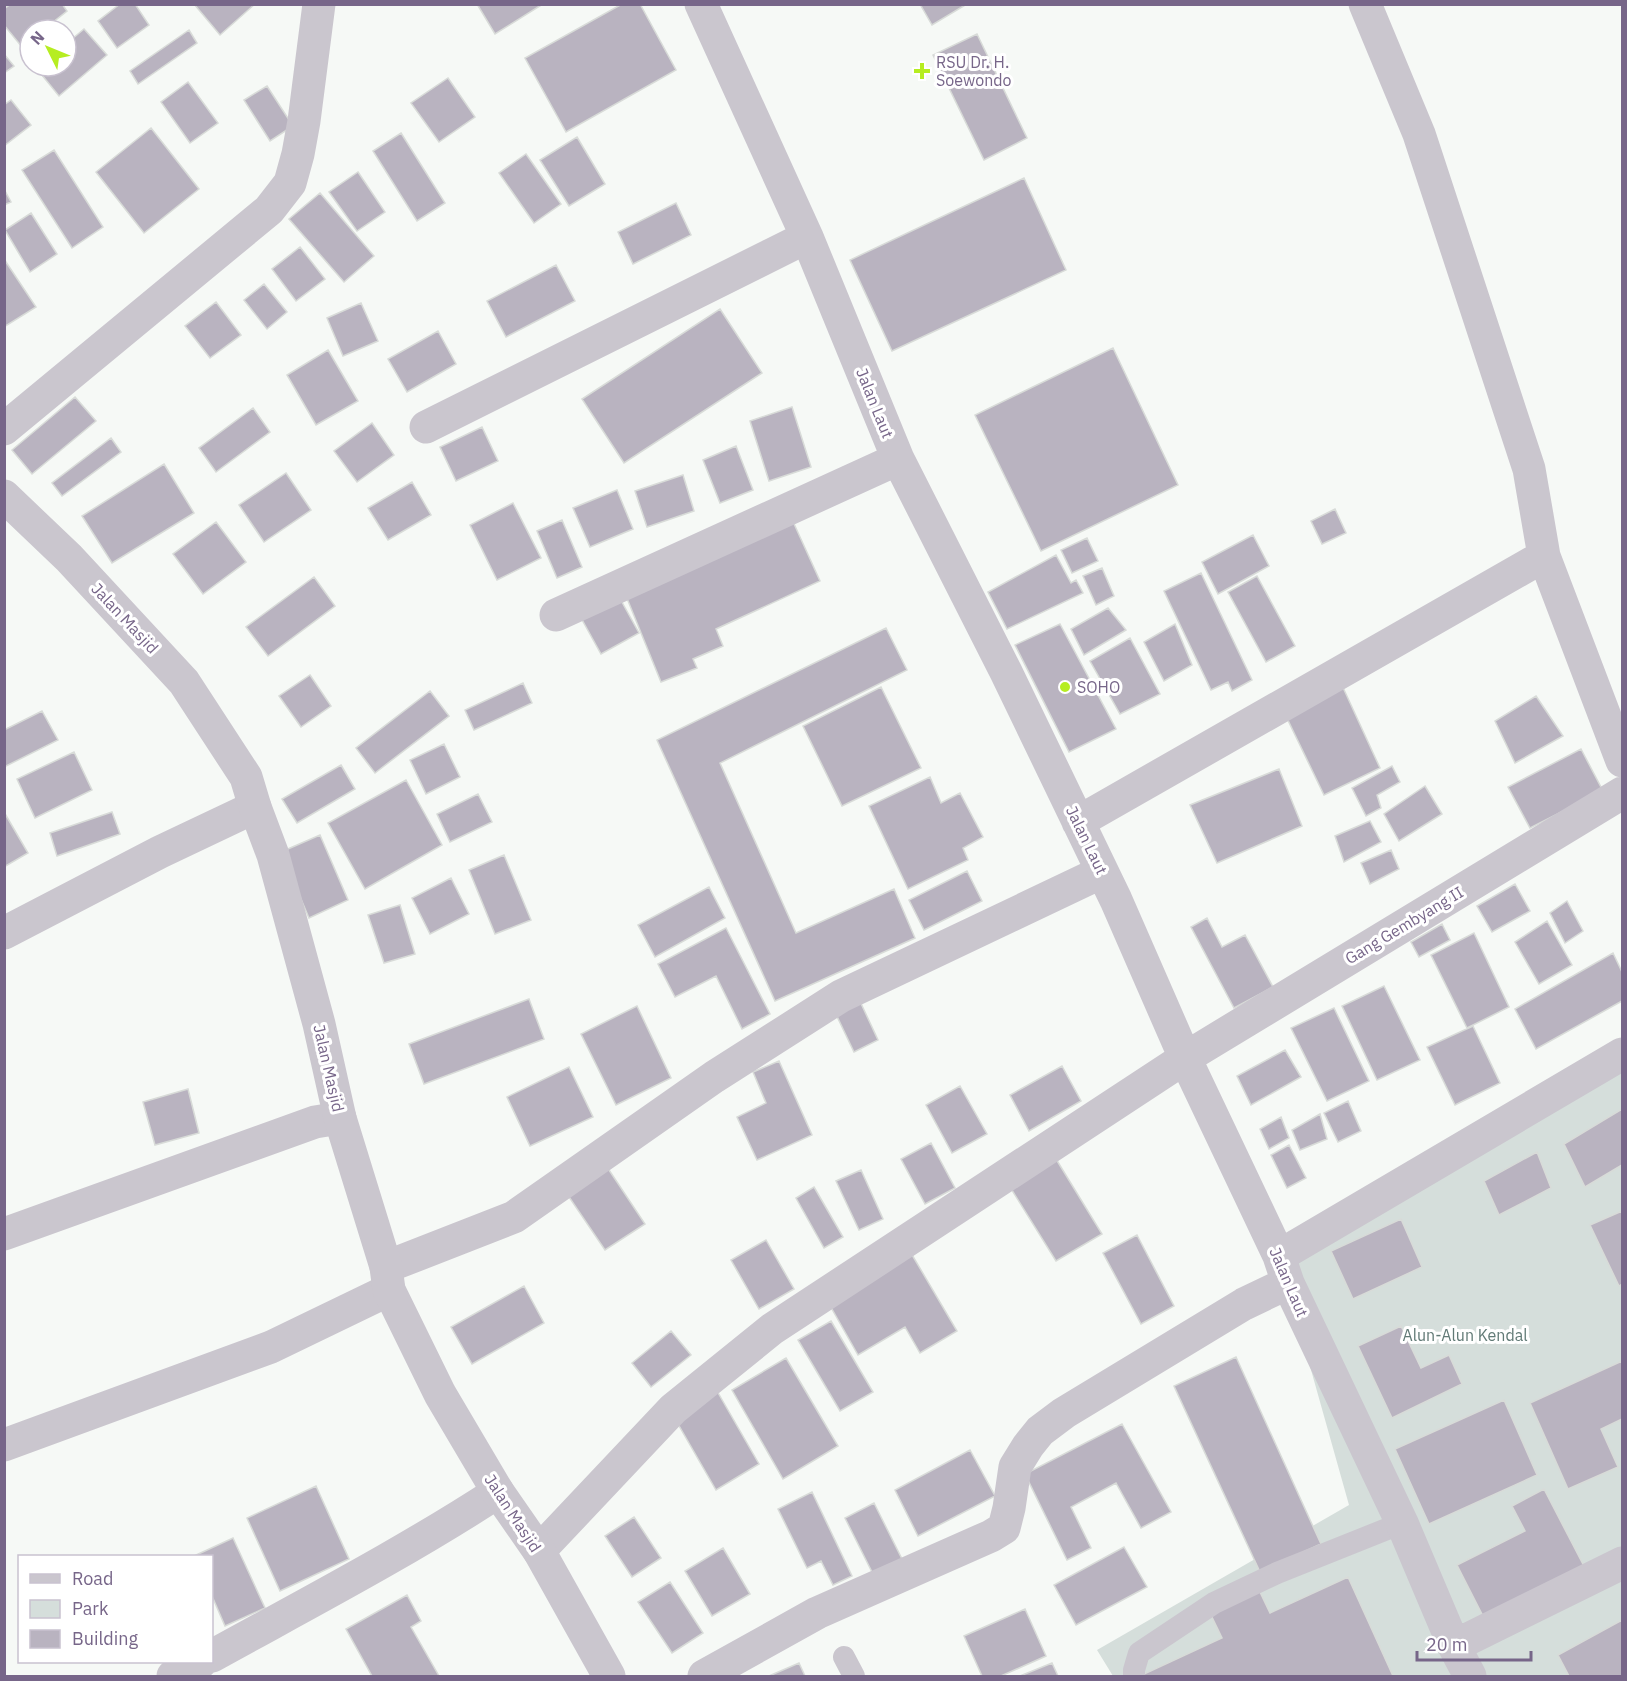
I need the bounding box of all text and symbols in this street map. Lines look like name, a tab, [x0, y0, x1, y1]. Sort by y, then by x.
north arrow	[18, 18, 78, 78]
text: N	[26, 27, 48, 49]
place label: RSU Dr. H. Soewondo	[936, 52, 1011, 90]
marker: RSU Dr. H. Soewondo	[913, 62, 931, 80]
street label: Jalan Laut	[852, 365, 898, 441]
street label: Jalan Masjid	[87, 579, 163, 657]
place label: SOHO	[1077, 677, 1120, 697]
marker: SOHO	[1058, 680, 1072, 694]
street label: Jalan Laut	[1062, 802, 1112, 878]
street label: Gang Gembyang II	[1341, 882, 1467, 968]
street label: Jalan Masjid	[309, 1022, 349, 1114]
street label: Jalan Laut	[1265, 1244, 1313, 1320]
park label: Alun-Alun Kendal	[1402, 1325, 1528, 1345]
street label: Jalan Masjid	[480, 1470, 546, 1556]
legend	[18, 1555, 213, 1663]
text: Road	[72, 1567, 113, 1590]
text: Park	[72, 1597, 109, 1620]
scale bar	[1417, 1624, 1531, 1662]
text: Building	[72, 1627, 139, 1650]
text: 20 m	[1426, 1633, 1468, 1656]

